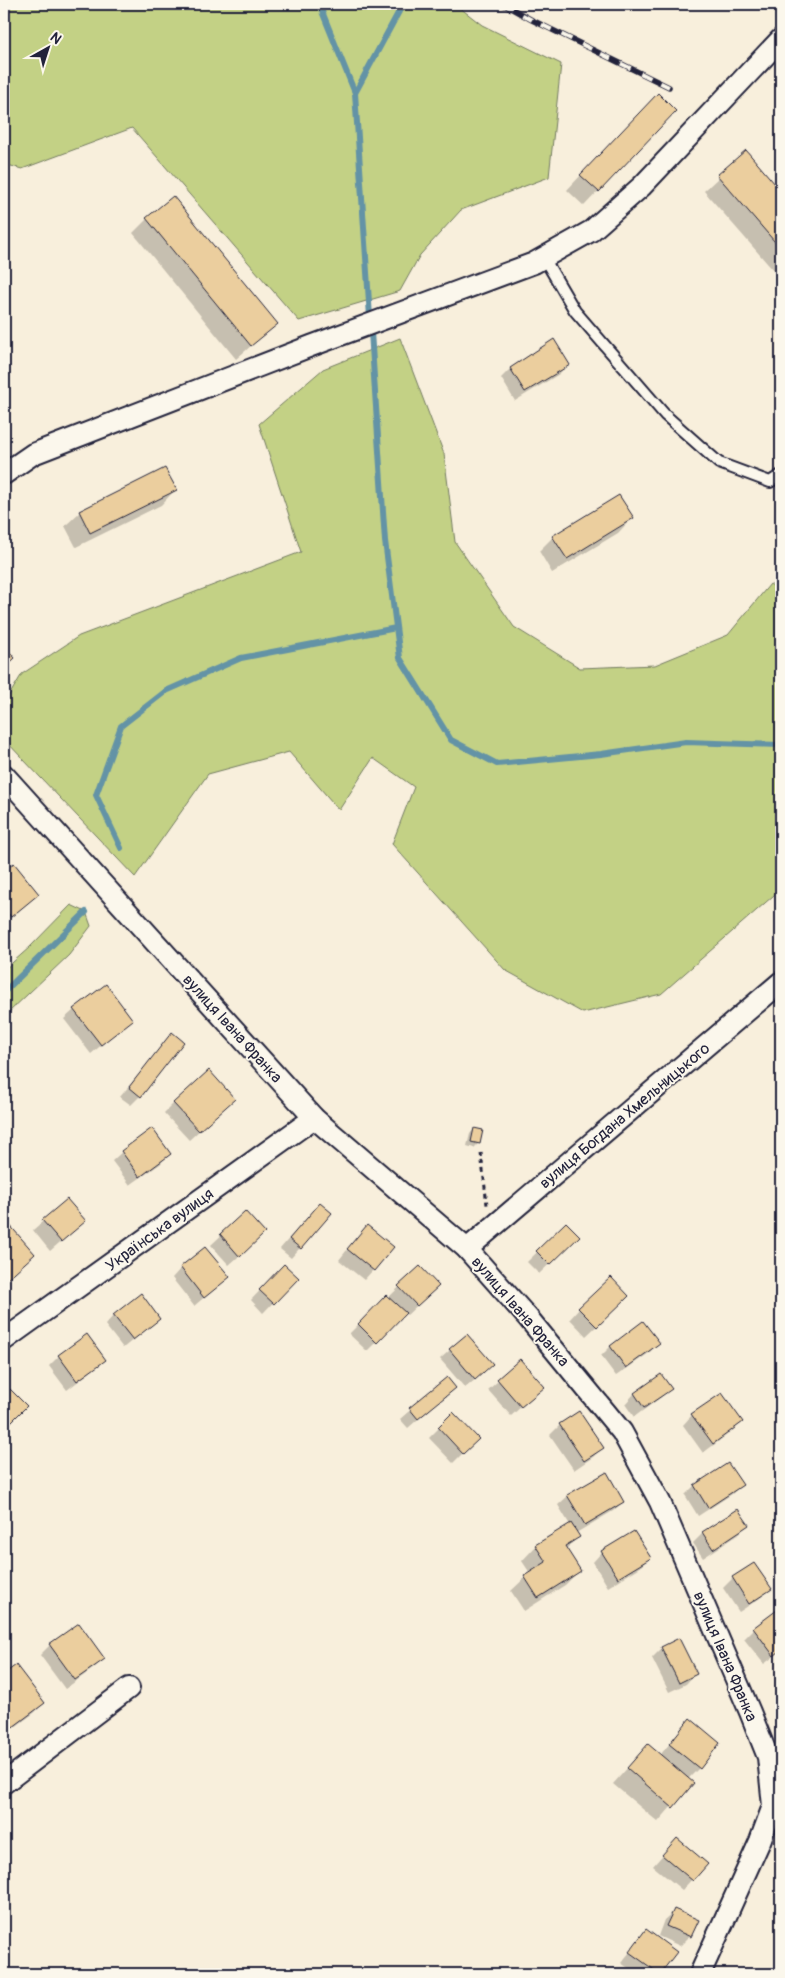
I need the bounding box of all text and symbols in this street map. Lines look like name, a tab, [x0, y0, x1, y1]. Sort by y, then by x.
north arrow	[22, 22, 72, 72]
text: N	[47, 29, 65, 48]
street label: вулиця Івана Франка	[178, 970, 286, 1087]
street label: вулиця Богдана Хмельницького	[535, 1038, 714, 1193]
street label: Українська вулиця	[102, 1184, 218, 1276]
street label: вулиця Івана Франка	[467, 1252, 574, 1371]
street label: вулиця Івана Франка	[689, 1588, 762, 1724]

